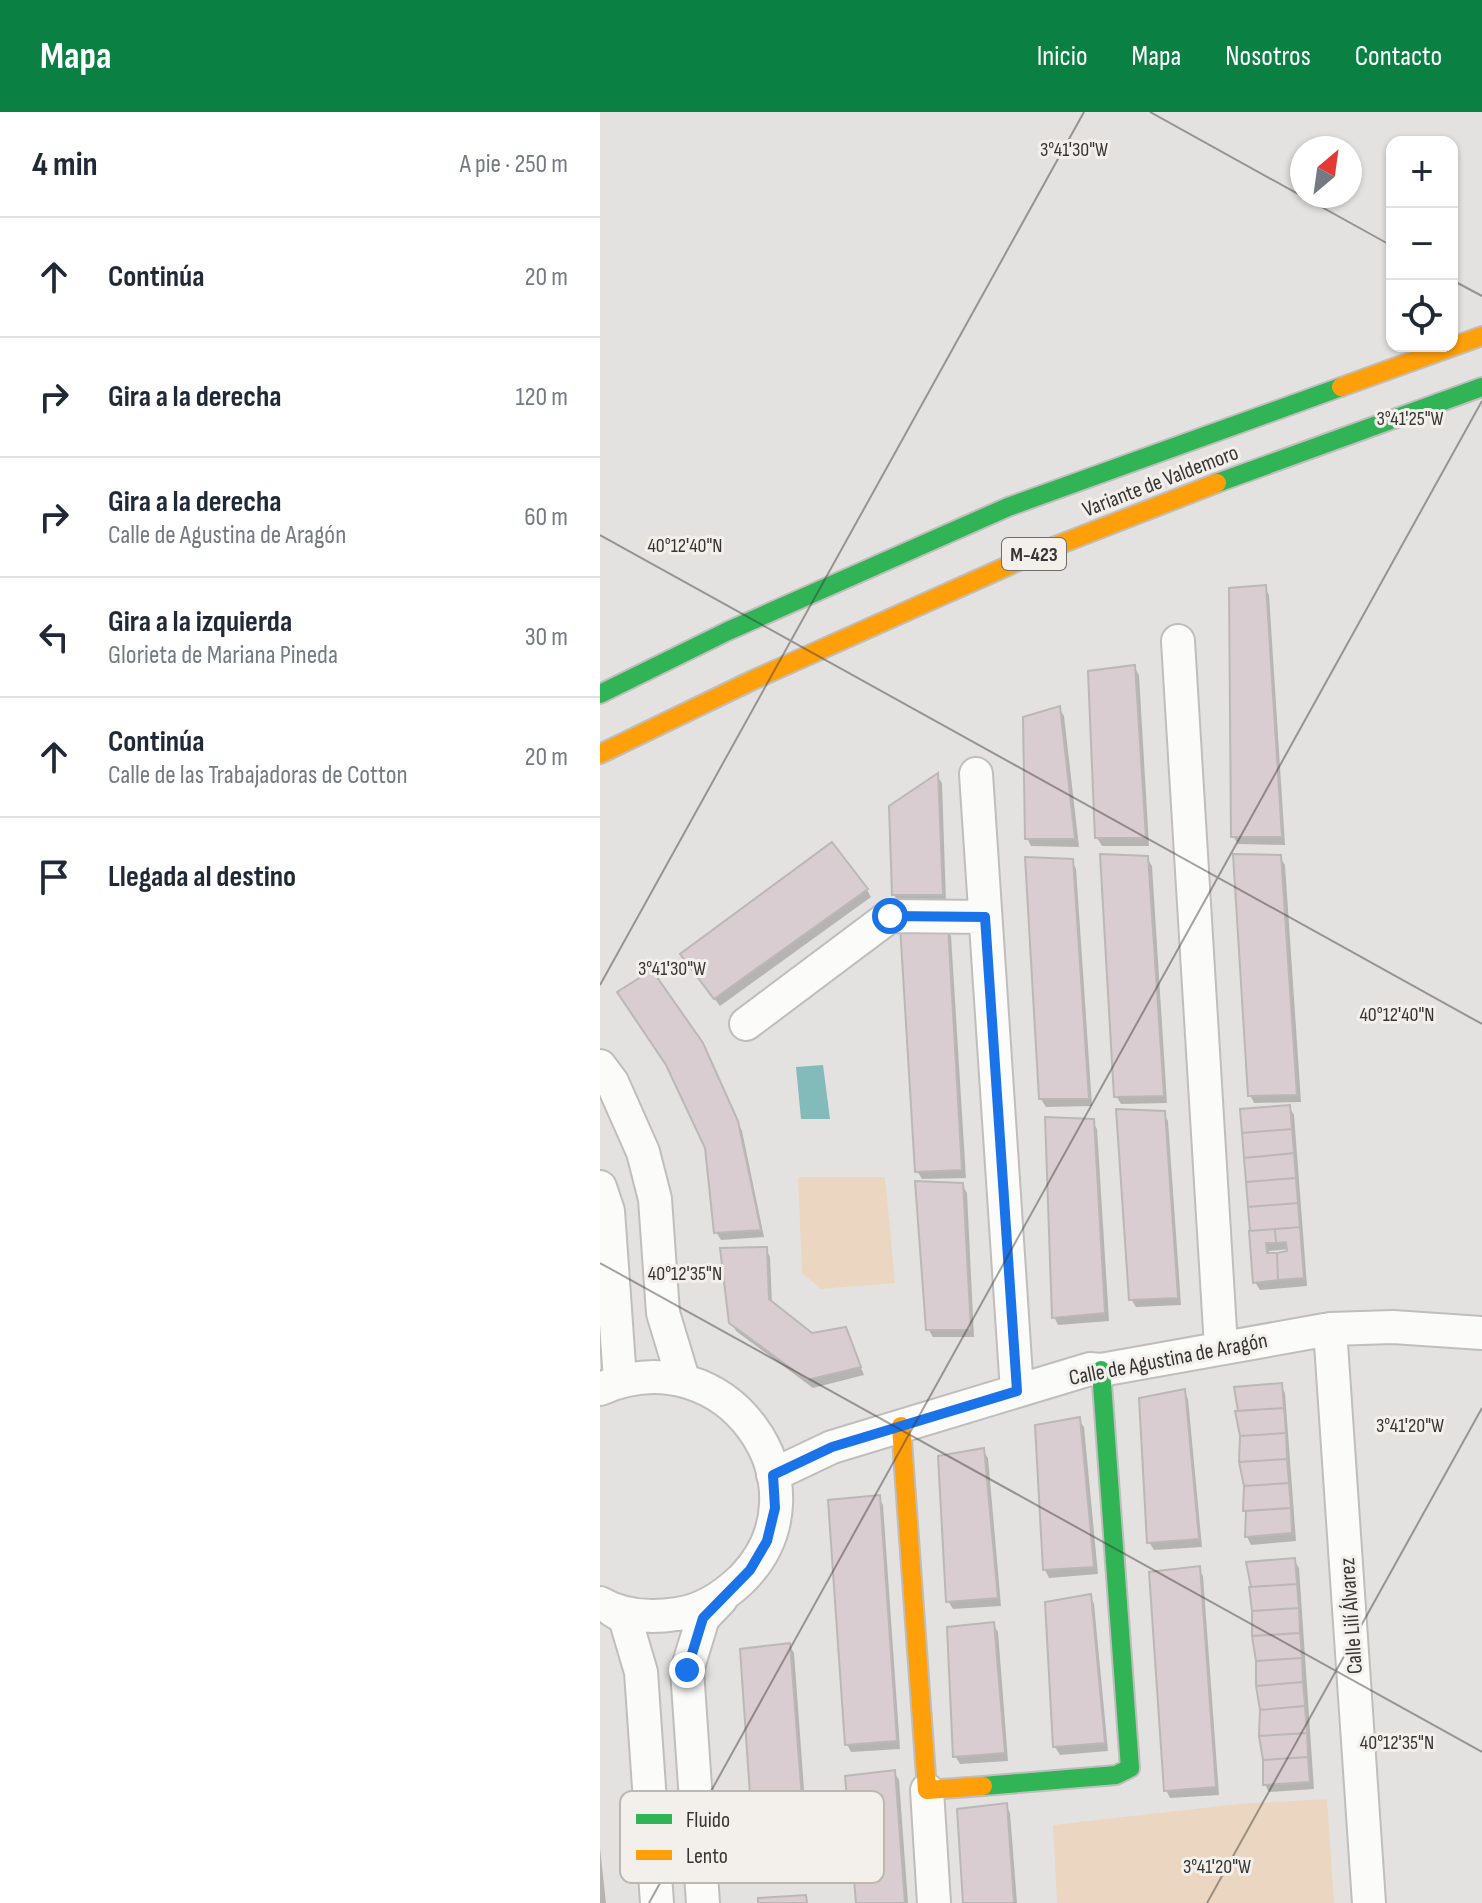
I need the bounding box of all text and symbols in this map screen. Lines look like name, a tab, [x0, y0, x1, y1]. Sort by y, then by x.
text: Mapa	[40, 34, 112, 79]
text: Inicio	[1037, 40, 1088, 73]
text: Mapa	[1132, 40, 1181, 73]
text: Nosotros	[1225, 40, 1311, 73]
text: Contacto	[1355, 40, 1442, 73]
north arrow	[1290, 136, 1362, 208]
map controls	[1386, 136, 1458, 352]
button: +	[1386, 136, 1458, 208]
text: 3°41'30"W	[1040, 138, 1108, 162]
text: 4 min	[32, 144, 98, 185]
text: A pie · 250 m	[460, 149, 568, 180]
button: −	[1386, 208, 1458, 280]
icon: ahead	[32, 255, 76, 299]
text: Continúa	[108, 259, 204, 295]
text: 20 m	[525, 262, 568, 293]
button: locate	[1386, 280, 1458, 352]
icon: right	[32, 375, 76, 419]
text: Gira a la derecha	[108, 379, 282, 415]
text: 120 m	[515, 382, 568, 413]
text: 3°41'25"W	[1376, 407, 1444, 431]
street label: Variante de Valdemoro	[1079, 439, 1242, 524]
text: Gira a la derecha	[108, 484, 282, 520]
icon: right	[32, 495, 76, 539]
text: 60 m	[524, 502, 568, 533]
text: Calle de Agustina de Aragón	[108, 520, 346, 551]
text: 40°12'40"N	[647, 534, 723, 558]
road number: M-423	[1002, 538, 1066, 570]
text: Gira a la izquierda	[108, 604, 292, 640]
icon: left	[32, 615, 76, 659]
text: 30 m	[525, 622, 568, 653]
text: Glorieta de Mariana Pineda	[108, 640, 338, 671]
text: Continúa	[108, 724, 204, 760]
icon: ahead	[32, 735, 76, 779]
text: 20 m	[525, 742, 568, 773]
text: Calle de las Trabajadoras de Cotton	[108, 760, 408, 791]
icon: arrive	[32, 855, 76, 899]
text: Llegada al destino	[108, 859, 296, 895]
route start	[872, 898, 908, 934]
text: 3°41'30"W	[638, 957, 706, 981]
text: 40°12'40"N	[1359, 1003, 1435, 1027]
text: 40°12'35"N	[648, 1262, 722, 1286]
street label: Calle de Agustina de Aragón	[1067, 1327, 1270, 1392]
text: 3°41'20"W	[1376, 1414, 1444, 1438]
street label: Calle Lilí Álvarez	[1334, 1557, 1369, 1675]
route end	[669, 1652, 705, 1688]
text: 40°12'35"N	[1360, 1731, 1434, 1755]
legend	[620, 1791, 884, 1883]
text: Fluido	[686, 1807, 730, 1834]
text: Lento	[686, 1843, 728, 1870]
text: 3°41'20"W	[1183, 1855, 1251, 1879]

